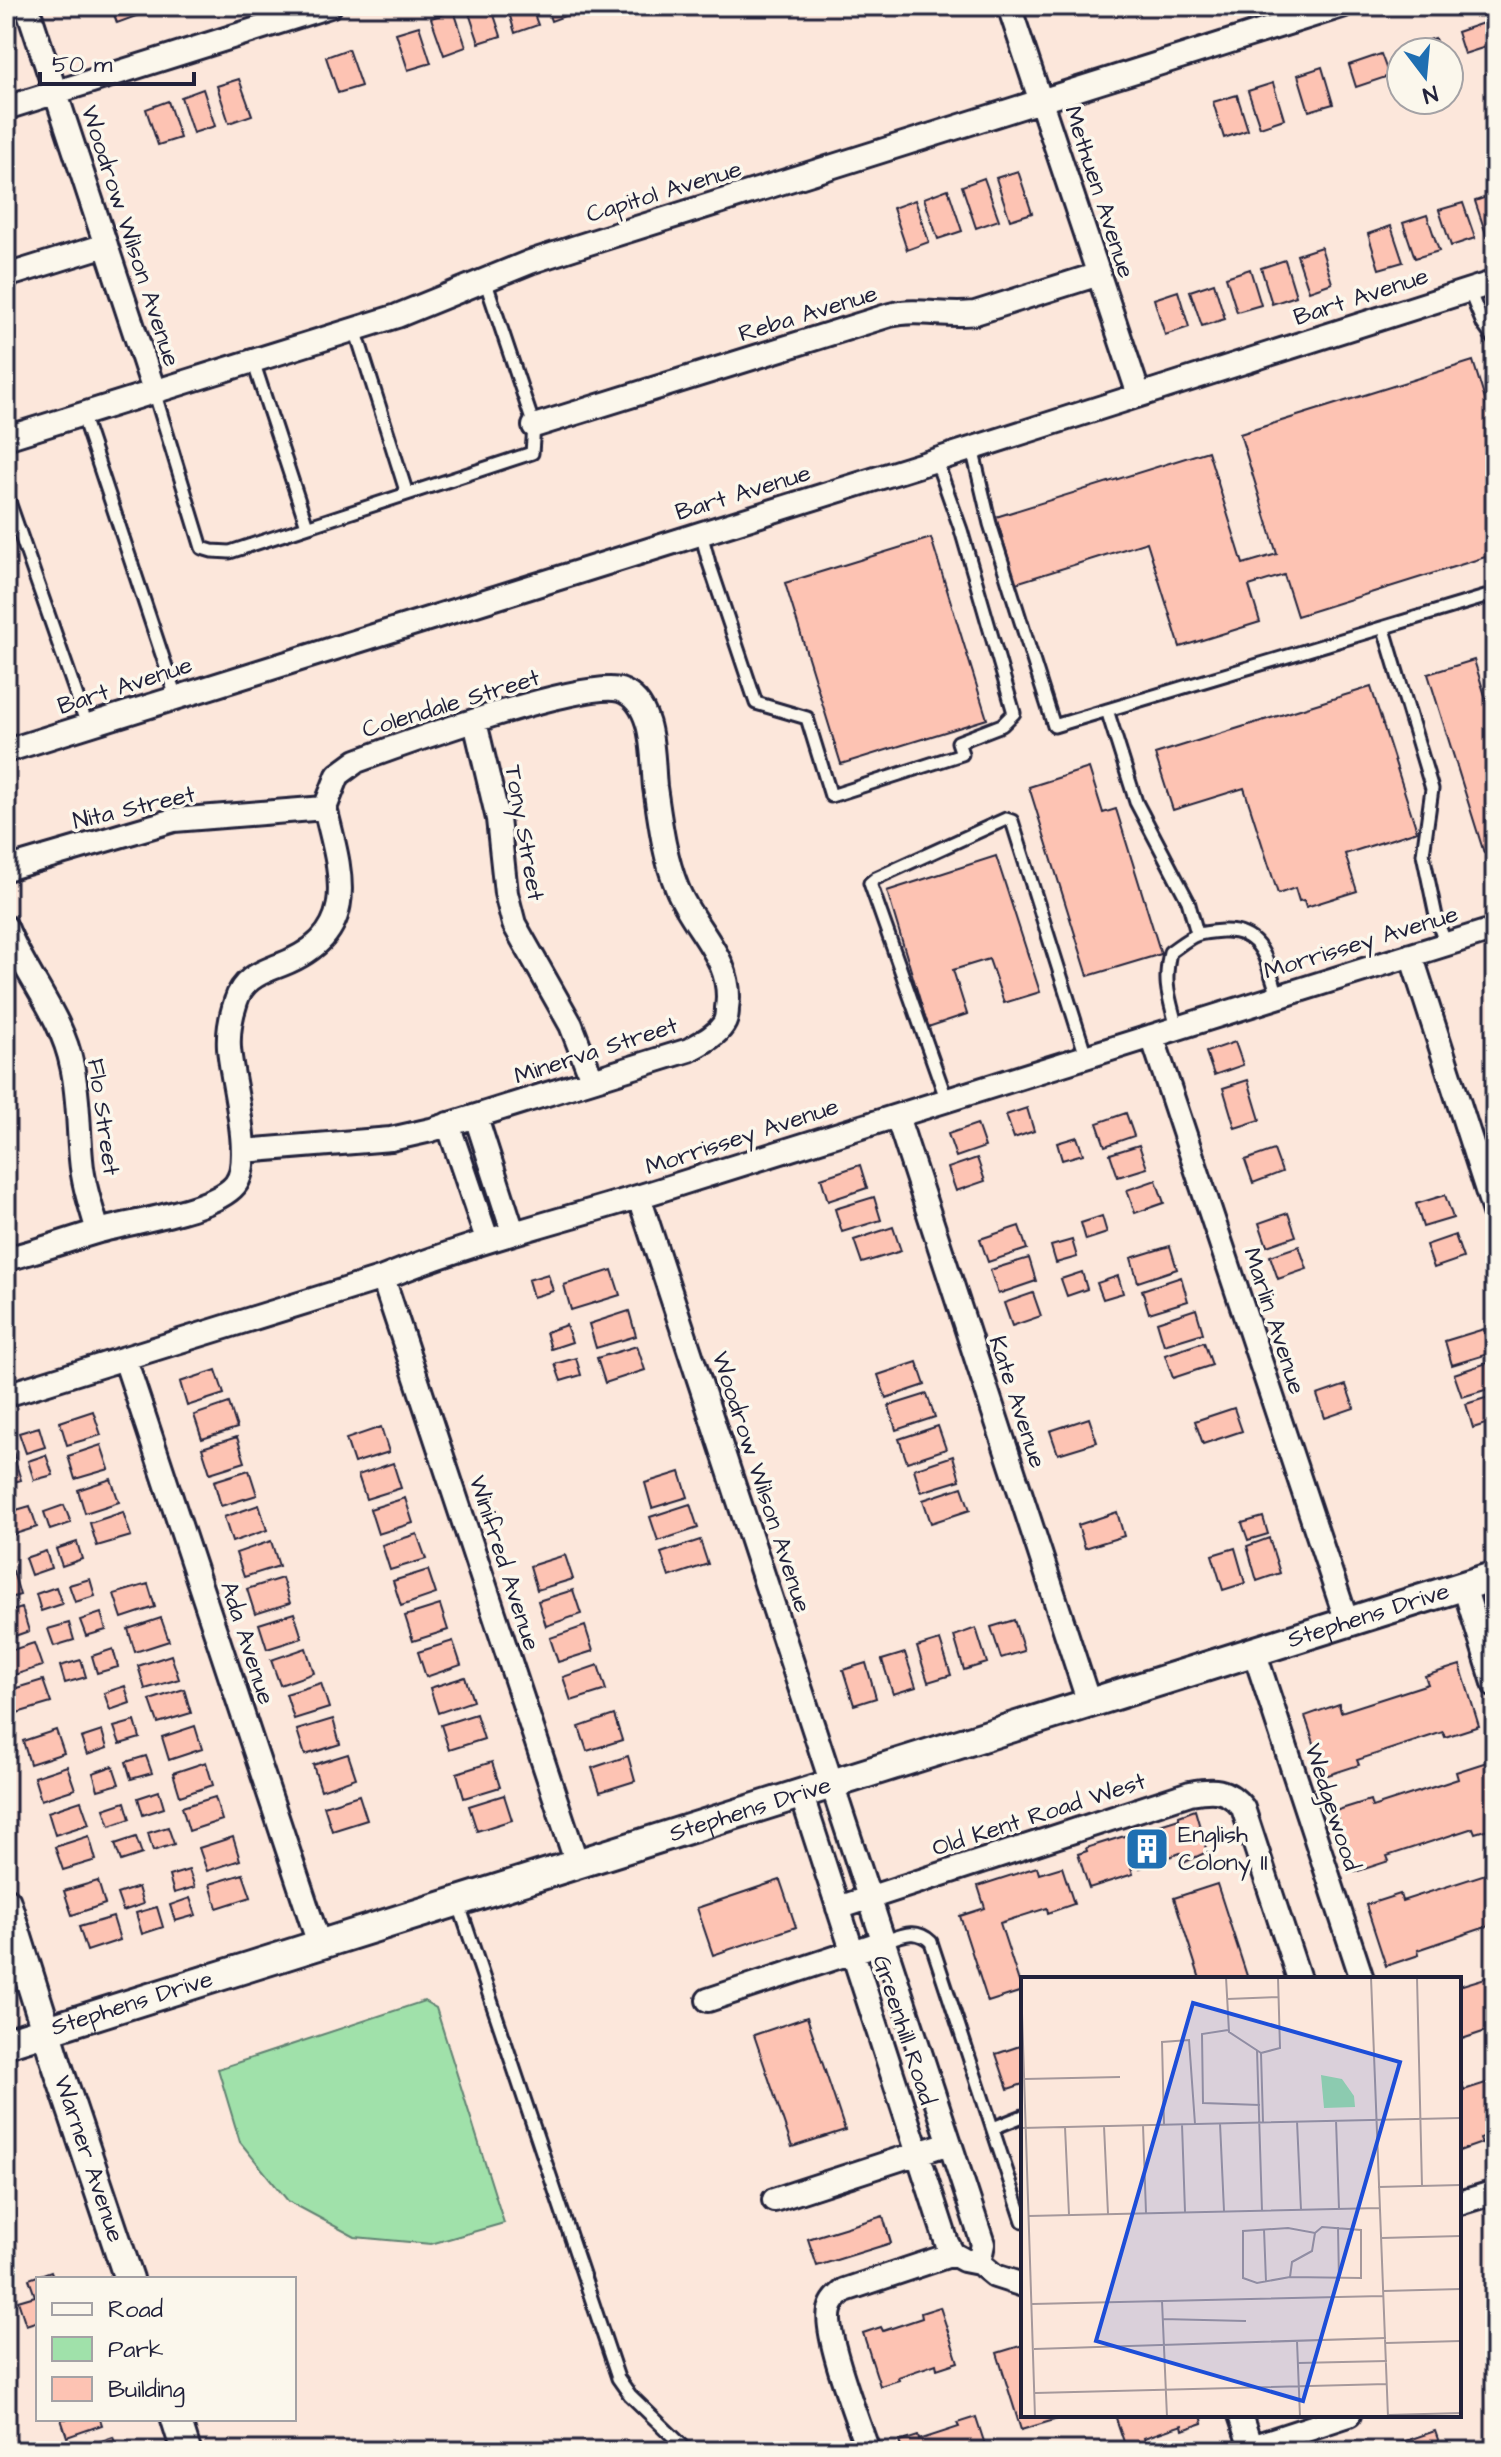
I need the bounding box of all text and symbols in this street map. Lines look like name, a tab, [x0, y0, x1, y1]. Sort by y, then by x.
scale bar	[40, 36, 194, 86]
north arrow	[1385, 36, 1465, 116]
text: 50 m	[52, 48, 113, 82]
text: N	[1419, 77, 1441, 111]
street label: Woodrow Wilson Avenue	[72, 101, 188, 371]
street label: Methuen Avenue	[1055, 102, 1143, 282]
street label: Capitol Avenue	[582, 152, 746, 232]
street label: Bart Avenue	[1289, 259, 1433, 335]
street label: Reba Avenue	[734, 277, 882, 351]
street label: Bart Avenue	[671, 456, 815, 530]
street label: Bart Avenue	[53, 648, 197, 724]
street label: Colendale Street	[358, 661, 544, 747]
street label: Tony Street	[494, 762, 553, 904]
street label: Nita Street	[70, 777, 199, 839]
street label: Morrissey Avenue	[1260, 897, 1463, 990]
street label: Minerva Street	[510, 1008, 682, 1093]
street label: Flo Street	[78, 1056, 128, 1178]
street label: Morrissey Avenue	[641, 1090, 843, 1185]
street label: Marlin Avenue	[1234, 1243, 1314, 1399]
street label: Kate Avenue	[980, 1332, 1054, 1472]
street label: Woodrow Wilson Avenue	[703, 1347, 819, 1617]
street label: Winifred Avenue	[460, 1471, 548, 1655]
street label: Stephens Drive	[1283, 1574, 1454, 1657]
street label: Ada Avenue	[211, 1577, 283, 1709]
street label: Wedgewood	[1294, 1739, 1369, 1875]
street label: Old Kent Road West	[928, 1764, 1150, 1866]
street label: Stephens Drive	[665, 1768, 835, 1851]
place label: English Colony II	[1178, 1818, 1268, 1881]
building icon: English Colony II	[1123, 1825, 1171, 1873]
street label: Greenhill Road	[864, 1951, 944, 2109]
street label: Stephens Drive	[47, 1962, 217, 2045]
inset map	[1021, 1977, 1461, 2417]
street label: Warner Avenue	[45, 2071, 132, 2247]
legend	[36, 2277, 296, 2421]
text: Road	[108, 2293, 163, 2327]
text: Park	[108, 2333, 164, 2367]
text: Building	[108, 2373, 185, 2408]

